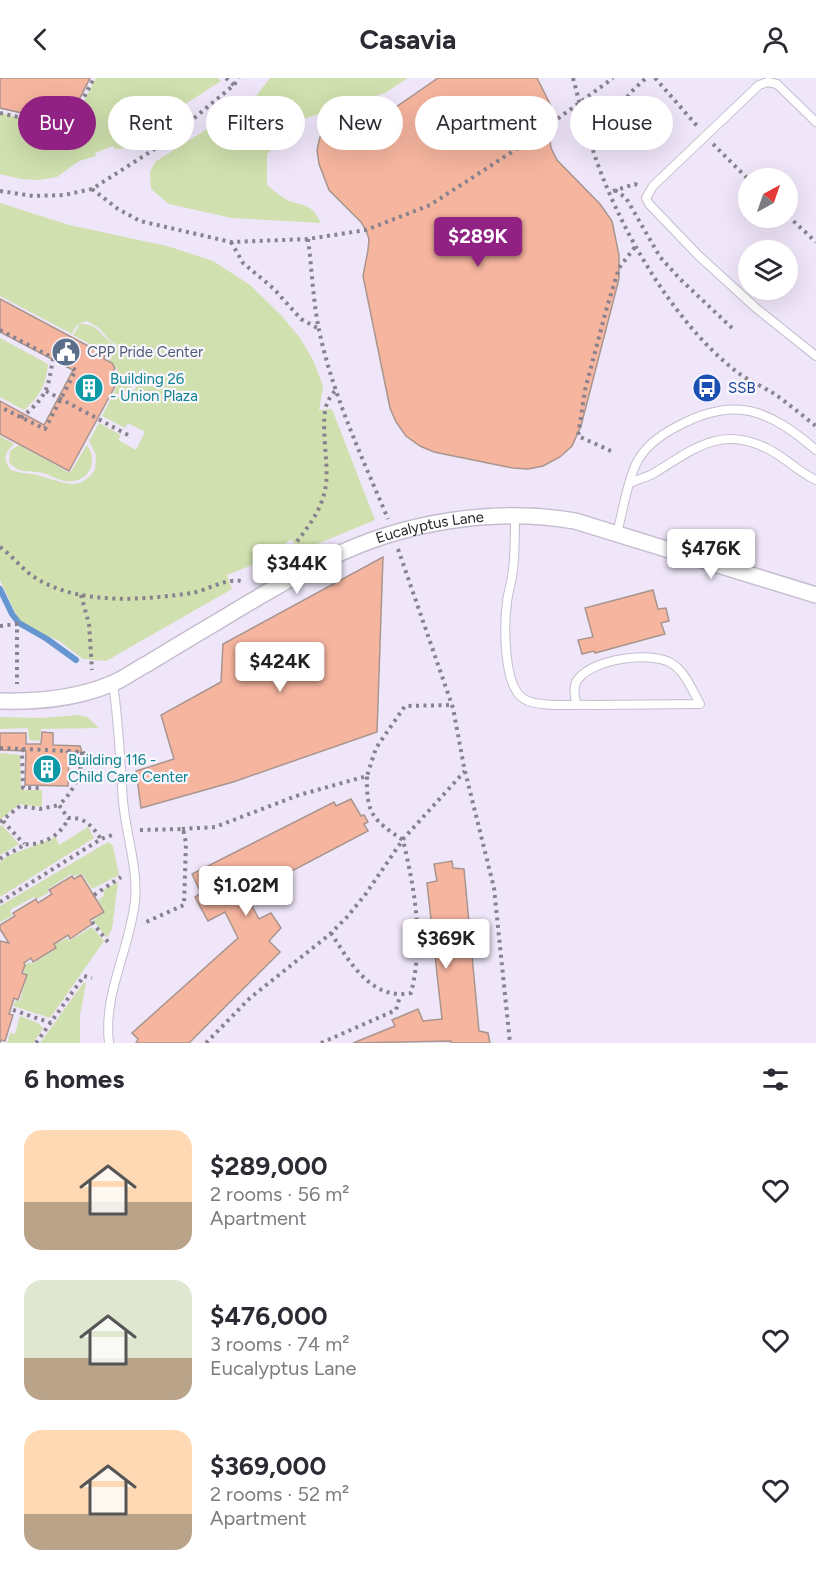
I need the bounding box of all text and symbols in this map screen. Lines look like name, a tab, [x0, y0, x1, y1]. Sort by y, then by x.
icon: back	[24, 23, 57, 56]
text: Casavia	[359, 23, 457, 56]
icon: person	[759, 23, 792, 56]
chip: Buy	[18, 96, 96, 150]
chip: Rent	[108, 96, 194, 150]
chip: Filters	[206, 96, 305, 150]
chip: New	[317, 96, 403, 150]
chip: Apartment	[415, 96, 558, 150]
chip: House	[570, 96, 673, 150]
north arrow	[738, 168, 798, 228]
map controls	[738, 168, 798, 300]
pin: $289K	[436, 217, 520, 268]
text: $289K	[448, 224, 508, 248]
button: layers	[738, 240, 798, 300]
public building icon: CPP Pride Center	[50, 336, 82, 368]
place label: CPP Pride Center	[87, 343, 203, 361]
place label: Building 26 - Union Plaza	[110, 370, 198, 405]
building icon: Building 26 - Union Plaza	[73, 372, 105, 404]
bus stop icon: SSB	[691, 372, 723, 404]
place label: SSB	[728, 379, 756, 397]
street label: Eucalyptus Lane	[373, 508, 484, 547]
pin: $476K	[669, 529, 753, 580]
text: $476K	[681, 536, 741, 560]
pin: $344K	[255, 544, 339, 595]
text: $344K	[267, 551, 327, 575]
pin: $424K	[238, 642, 322, 693]
text: $424K	[249, 649, 311, 673]
place label: Building 116 - Child Care Center	[68, 751, 188, 786]
building icon: Building 116 - Child Care Center	[31, 753, 63, 785]
pin: $1.02M	[197, 866, 295, 917]
text: $1.02M	[213, 873, 279, 897]
pin: $369K	[404, 919, 488, 970]
text: $369K	[417, 926, 475, 950]
text: 6 homes	[24, 1063, 124, 1095]
icon: filters	[759, 1063, 792, 1096]
text: $289,000	[210, 1150, 328, 1182]
icon: home	[72, 1154, 144, 1226]
icon: heart	[759, 1174, 792, 1207]
text: 2 rooms · 56 m²	[210, 1182, 349, 1206]
text: Apartment	[210, 1206, 307, 1230]
text: $476,000	[210, 1300, 328, 1332]
icon: home	[72, 1304, 144, 1376]
icon: heart	[759, 1324, 792, 1357]
text: 3 rooms · 74 m²	[210, 1332, 349, 1356]
text: Eucalyptus Lane	[210, 1356, 356, 1380]
text: $369,000	[210, 1450, 326, 1482]
icon: home	[72, 1454, 144, 1526]
icon: heart	[759, 1474, 792, 1507]
text: 2 rooms · 52 m²	[210, 1482, 349, 1506]
text: Apartment	[210, 1506, 307, 1530]

